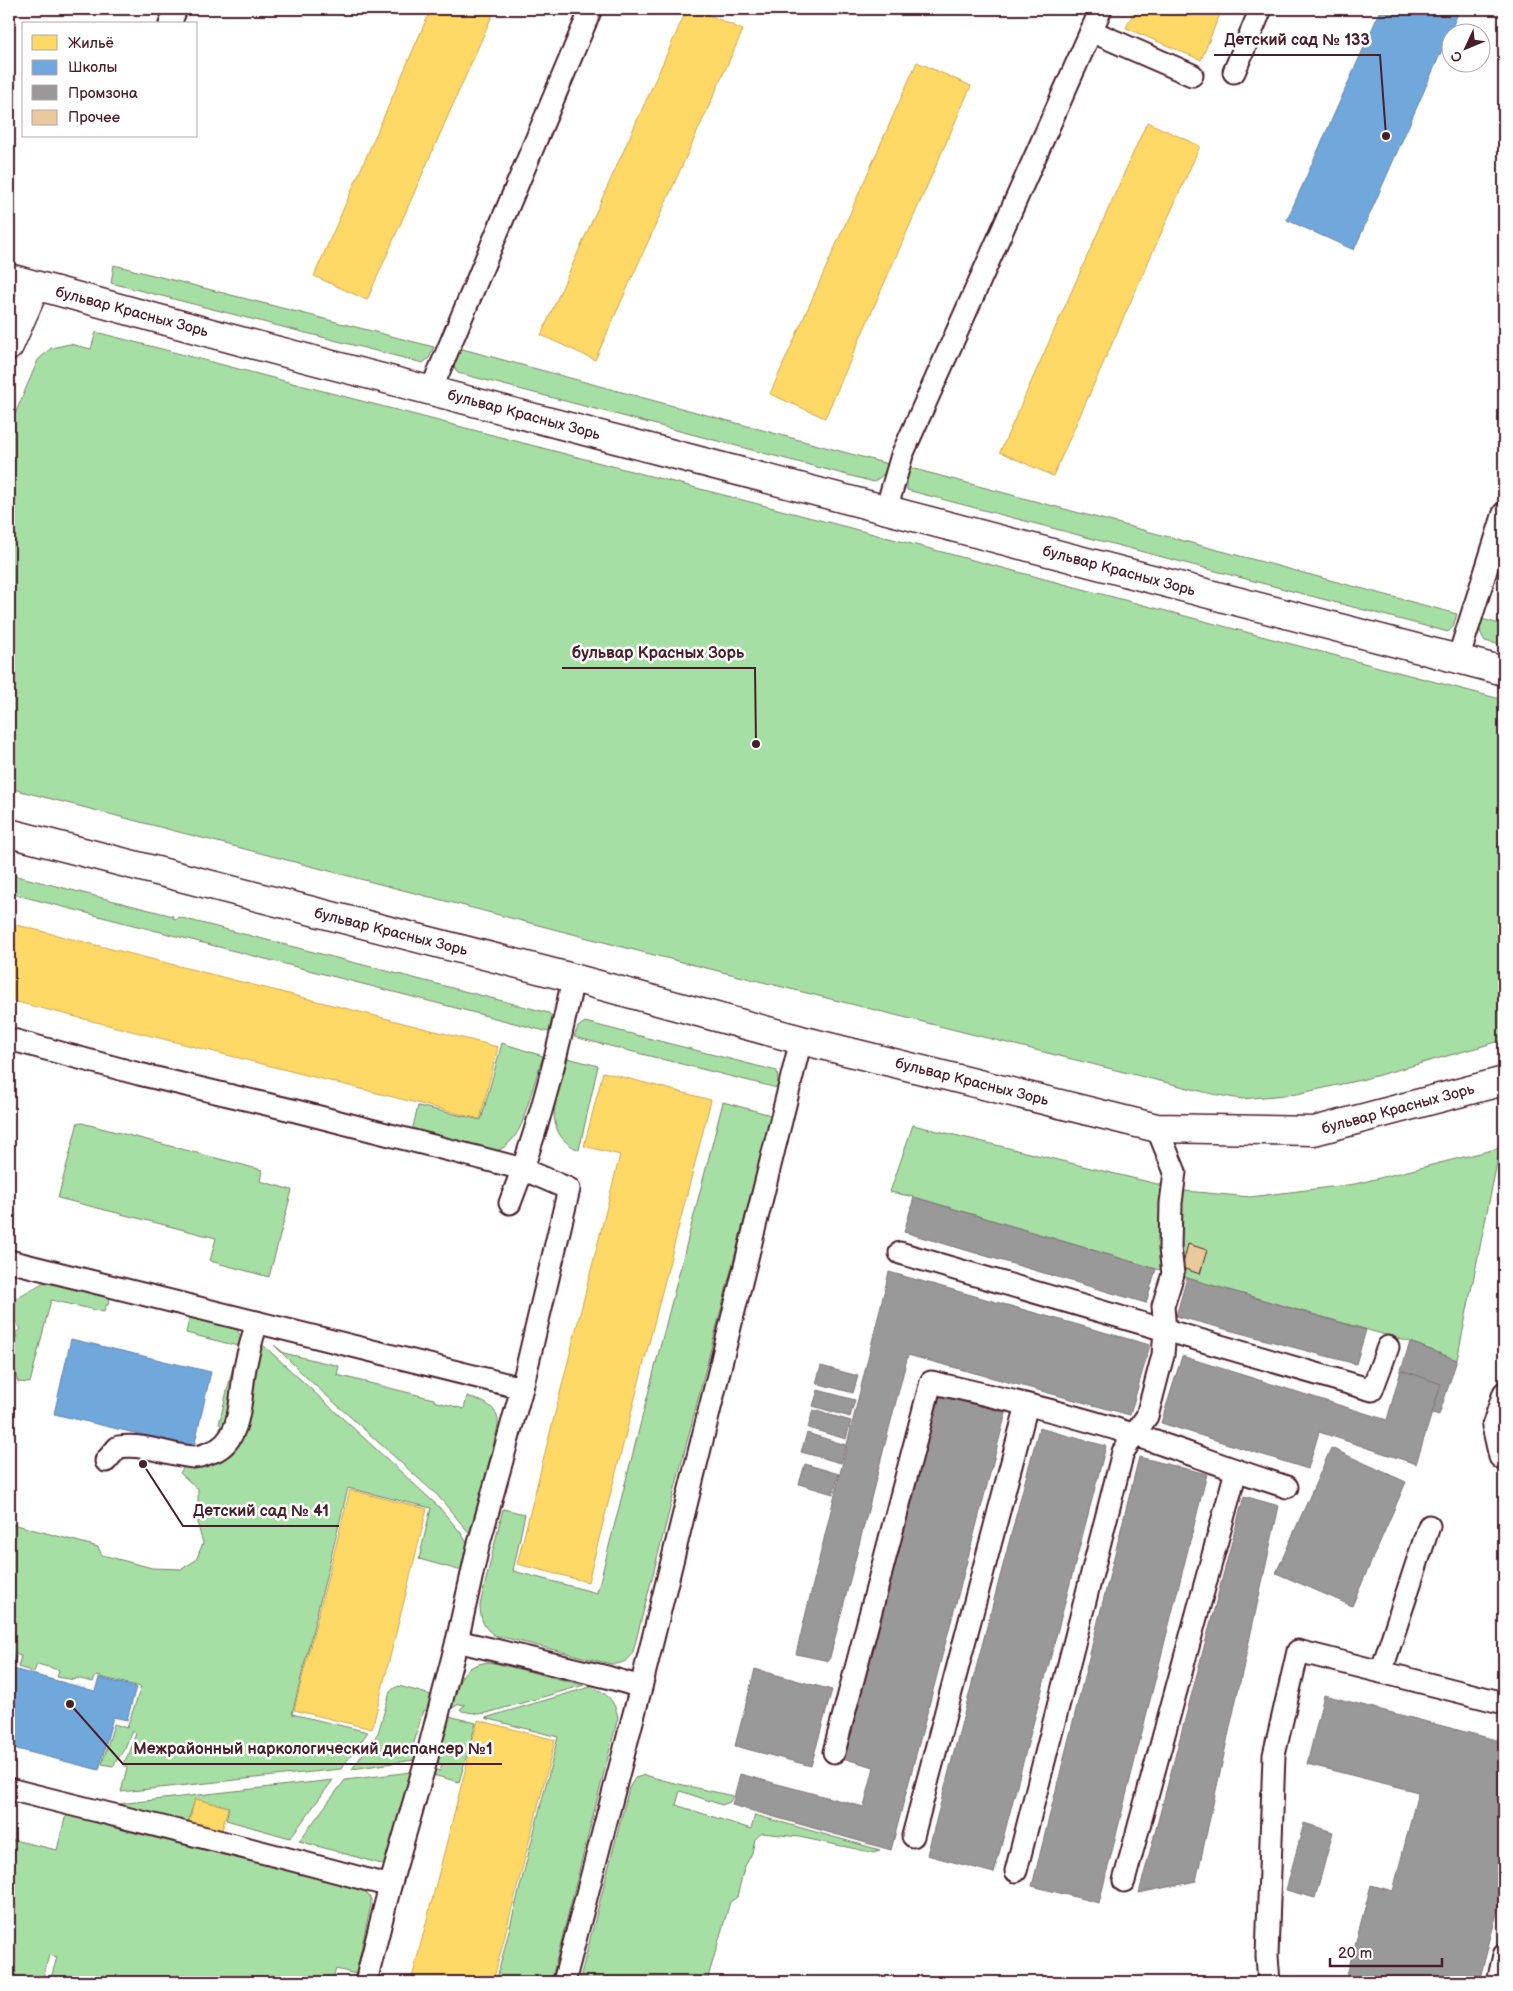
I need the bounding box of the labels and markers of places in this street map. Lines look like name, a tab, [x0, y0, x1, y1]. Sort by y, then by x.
callout: Детский сад № 133	[1214, 24, 1380, 55]
callout: бульвар Красных Зорь	[562, 637, 755, 668]
callout: Детский сад № 41	[183, 1495, 339, 1526]
callout: Межрайонный наркологический диспансер №1	[123, 1733, 502, 1764]

